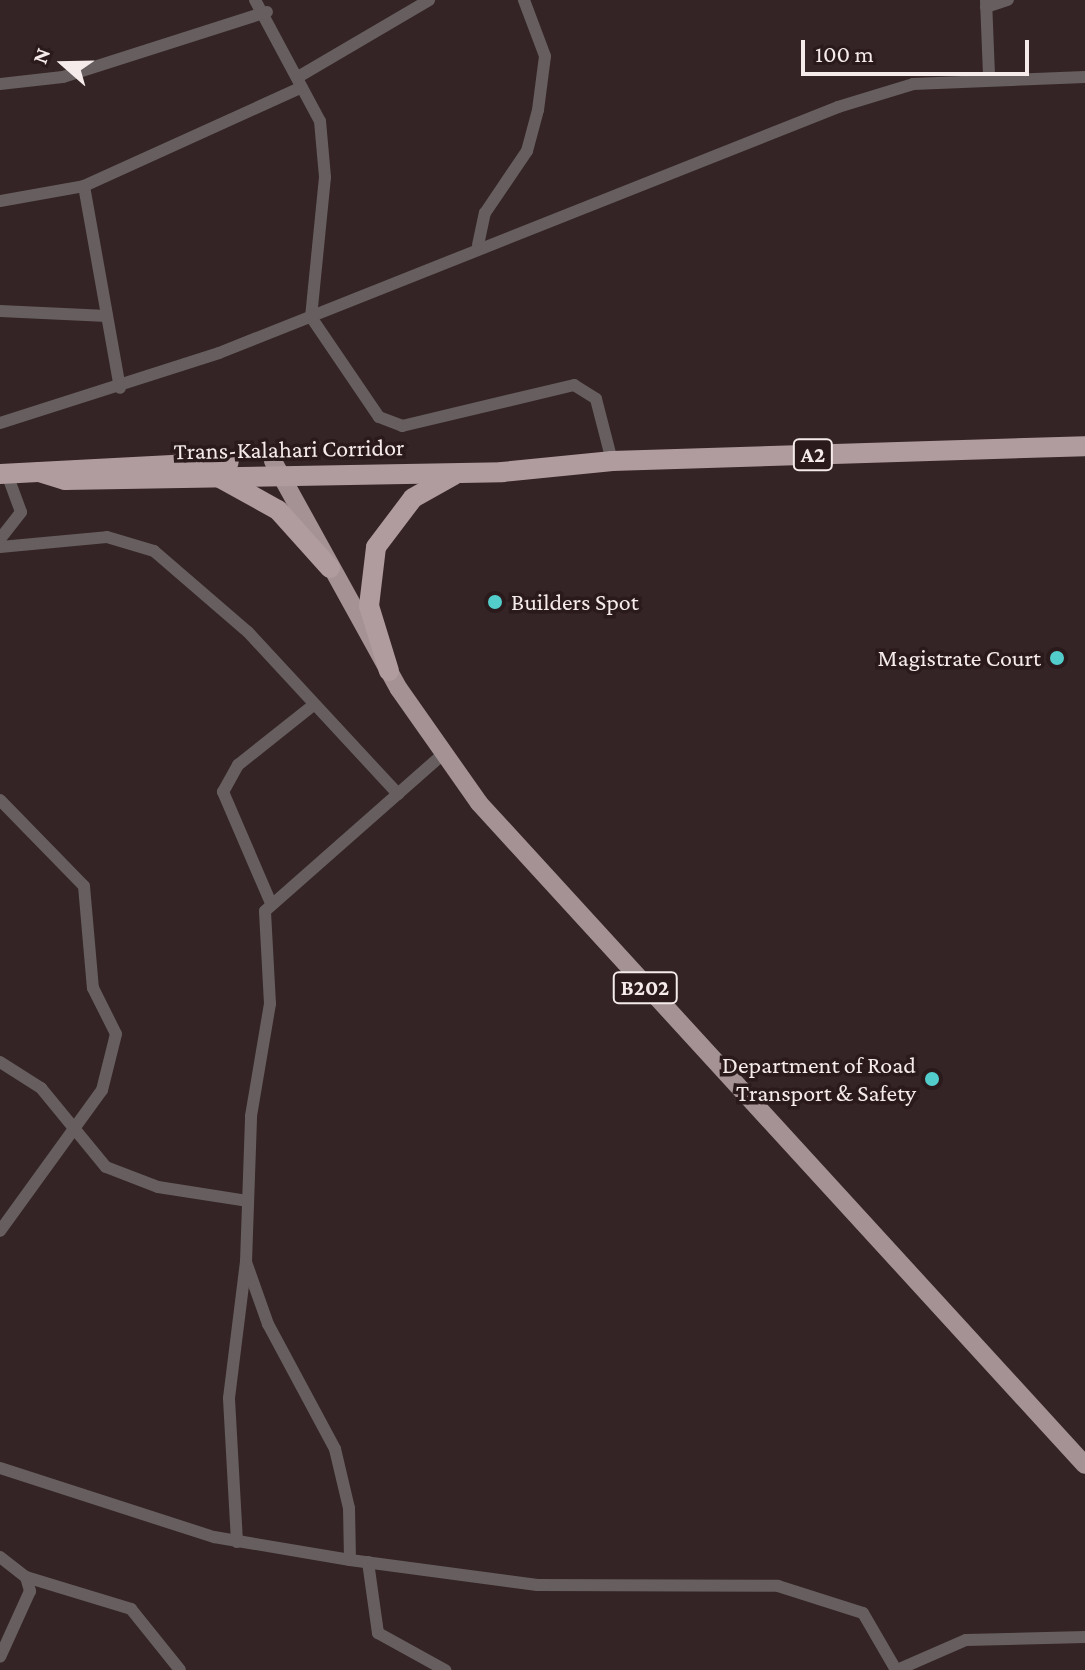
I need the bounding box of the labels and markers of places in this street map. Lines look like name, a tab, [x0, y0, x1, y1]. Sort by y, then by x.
place label: Builders Spot	[511, 588, 639, 616]
marker: Builders Spot	[486, 593, 504, 611]
place label: Magistrate Court	[878, 644, 1041, 672]
marker: Magistrate Court	[1048, 649, 1066, 667]
place label: Department of Road Transport & Safety	[722, 1051, 916, 1107]
marker: Department of Road Transport & Safety	[923, 1070, 941, 1088]

